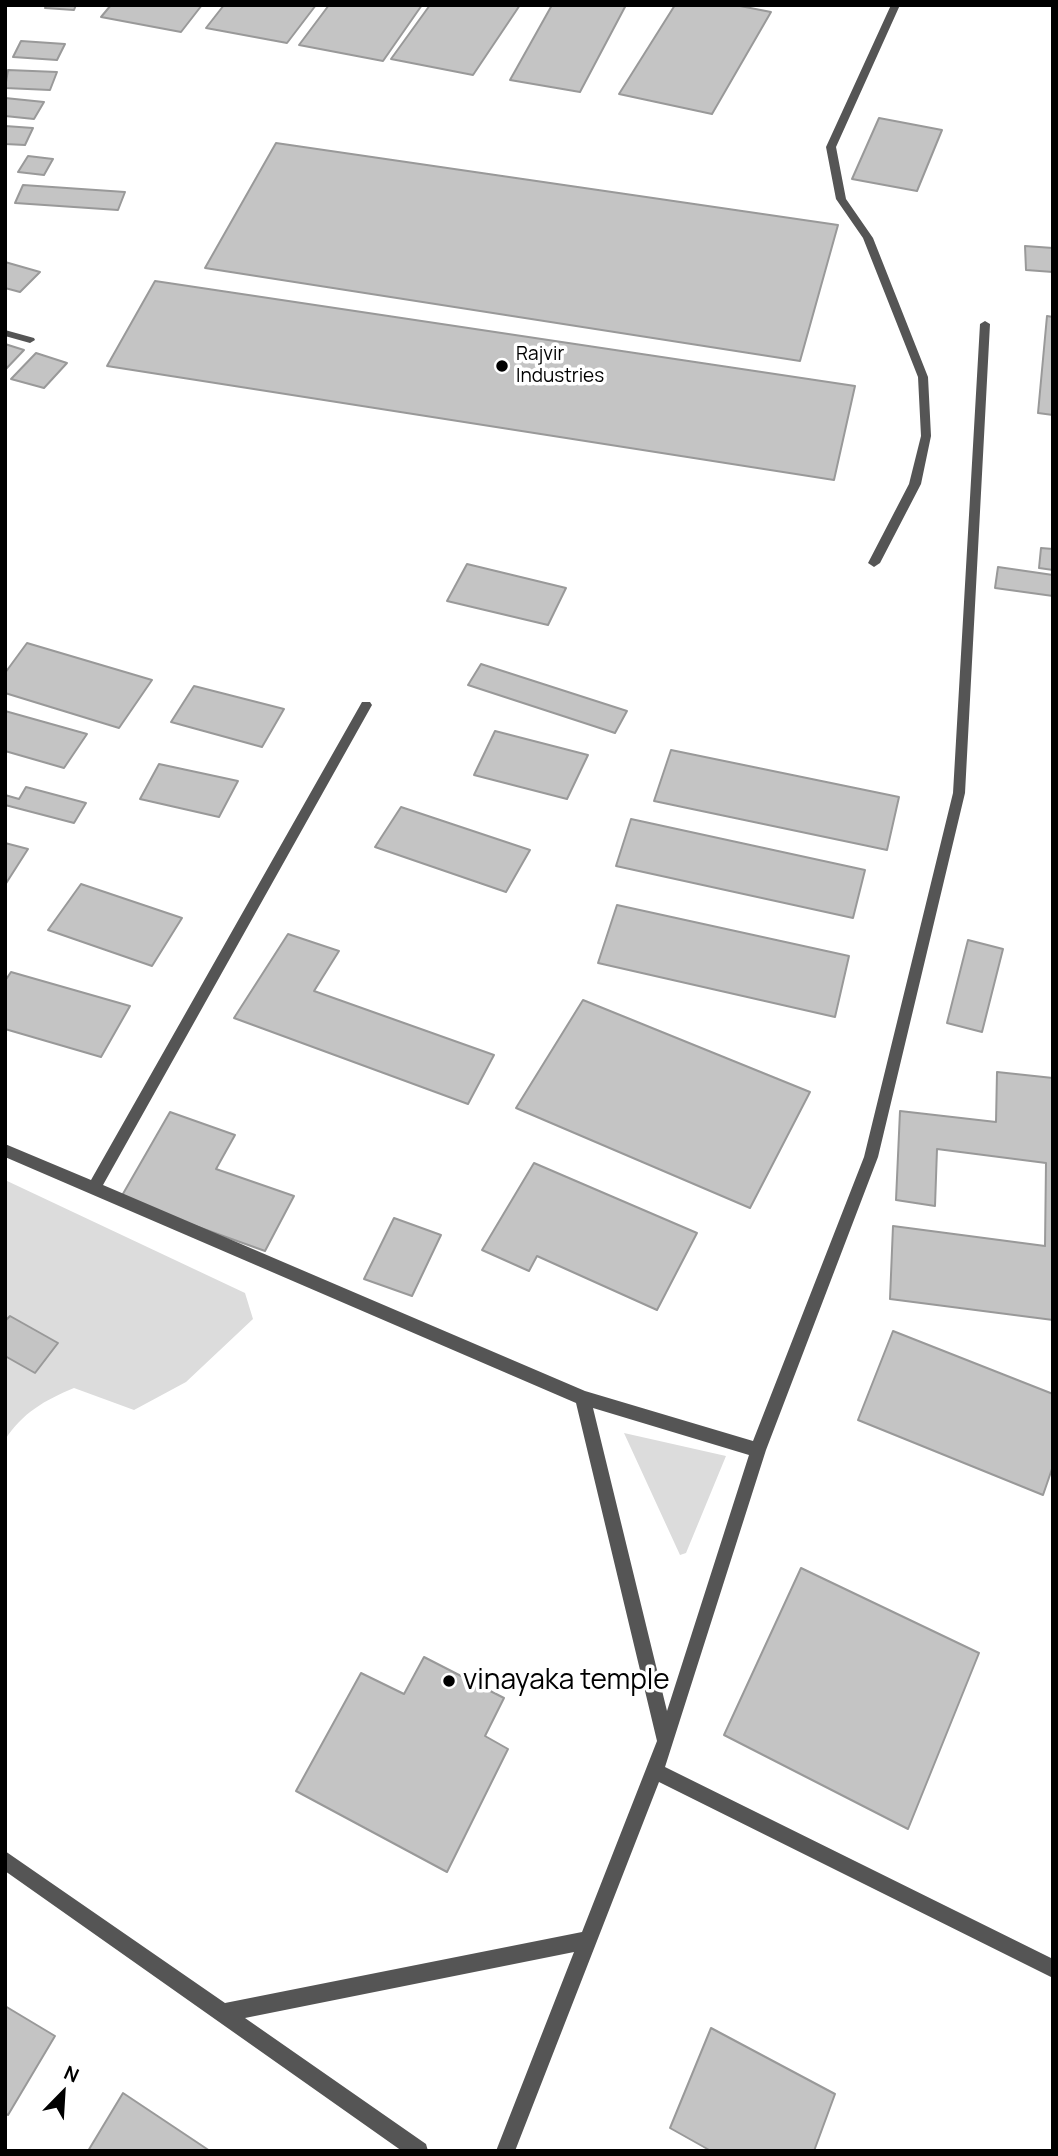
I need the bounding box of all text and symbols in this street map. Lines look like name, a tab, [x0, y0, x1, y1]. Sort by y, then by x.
place label: Rajvir Industries	[516, 344, 604, 388]
marker: Rajvir Industries	[494, 358, 510, 374]
place label: vinayaka temple	[463, 1664, 670, 1698]
marker: vinayaka temple	[441, 1673, 457, 1689]
north arrow	[28, 2058, 98, 2128]
text: N	[60, 2059, 83, 2088]

